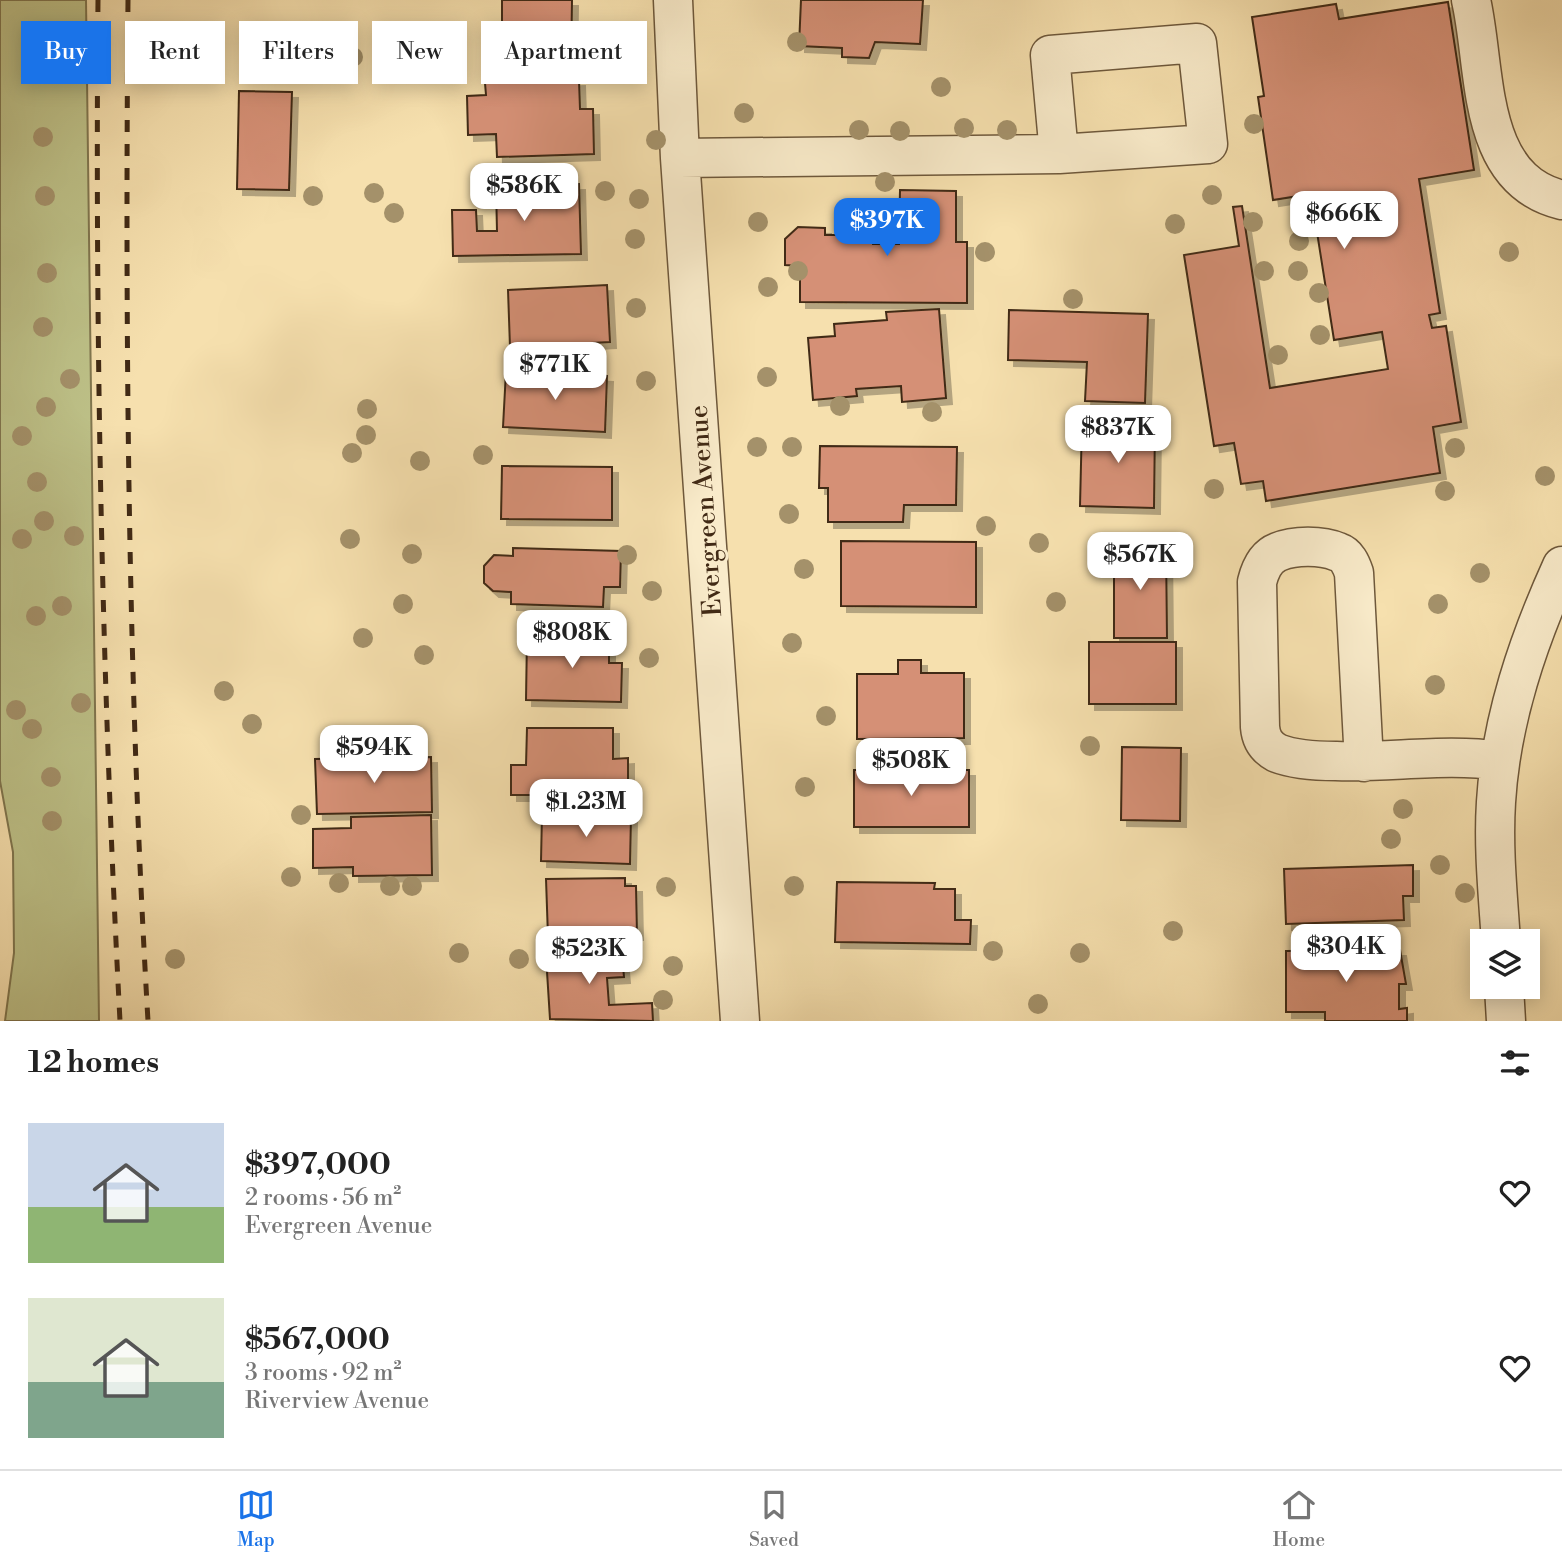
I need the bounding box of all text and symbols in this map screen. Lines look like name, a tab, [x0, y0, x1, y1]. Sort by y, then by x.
chip: Buy	[21, 21, 111, 84]
chip: Rent	[125, 21, 225, 84]
chip: Filters	[239, 21, 358, 84]
chip: New	[372, 21, 467, 84]
chip: Apartment	[481, 21, 647, 84]
pin: $586K	[475, 164, 573, 223]
text: $586K	[486, 172, 562, 200]
pin: $666K	[1295, 191, 1393, 251]
pin: $397K	[838, 198, 936, 258]
text: $666K	[1306, 200, 1382, 228]
text: $397K	[850, 207, 924, 235]
pin: $771K	[506, 342, 604, 402]
text: $771K	[520, 351, 590, 379]
street label: Evergreen Avenue	[683, 404, 729, 618]
pin: $837K	[1069, 406, 1167, 465]
text: $837K	[1081, 414, 1155, 442]
pin: $567K	[1091, 532, 1189, 592]
text: $567K	[1103, 541, 1177, 569]
pin: $808K	[523, 610, 621, 670]
text: $808K	[533, 619, 611, 647]
pin: $594K	[325, 726, 423, 785]
text: $594K	[336, 734, 412, 762]
pin: $508K	[862, 738, 960, 798]
text: $508K	[872, 747, 950, 775]
pin: $1.23M	[529, 780, 643, 839]
text: $1.23M	[546, 788, 626, 816]
pin: $304K	[1297, 925, 1395, 984]
pin: $523K	[540, 926, 638, 986]
map controls	[1470, 929, 1540, 999]
button: layers	[1470, 929, 1540, 999]
text: $304K	[1307, 933, 1385, 961]
text: $523K	[552, 935, 626, 963]
text: 12 homes	[28, 1044, 159, 1082]
icon: filters	[1496, 1044, 1534, 1082]
text: $397,000	[245, 1146, 391, 1184]
icon: home	[84, 1151, 168, 1235]
icon: heart	[1496, 1174, 1534, 1212]
text: 2 rooms · 56 m²	[245, 1184, 401, 1212]
text: Evergreen Avenue	[245, 1212, 432, 1240]
text: $567,000	[245, 1321, 390, 1359]
icon: home	[84, 1326, 168, 1410]
icon: heart	[1496, 1349, 1534, 1387]
text: 3 rooms · 92 m²	[245, 1359, 401, 1387]
text: Riverview Avenue	[245, 1387, 429, 1415]
tab: Map	[237, 1486, 275, 1552]
tab: Saved	[749, 1486, 799, 1552]
tab: Home	[1273, 1486, 1325, 1552]

